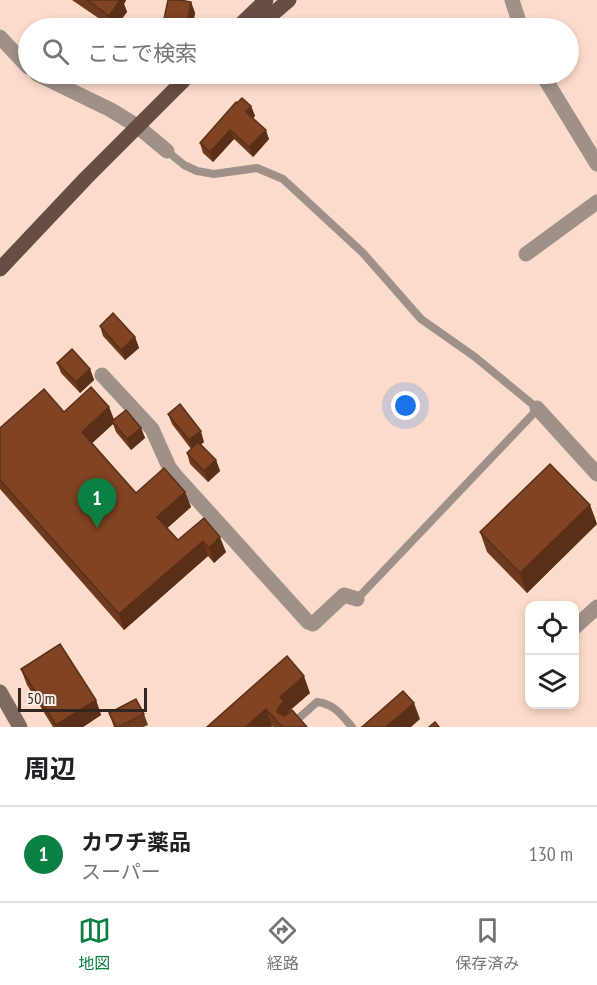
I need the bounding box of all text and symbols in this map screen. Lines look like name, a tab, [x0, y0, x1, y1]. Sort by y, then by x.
search box	[18, 18, 579, 84]
icon: search	[39, 35, 72, 68]
text: ここで検索	[87, 39, 197, 67]
your location	[391, 391, 420, 420]
pin: 1	[78, 478, 116, 528]
map controls	[525, 601, 579, 709]
button: locate	[525, 601, 579, 655]
button: layers	[525, 655, 579, 709]
scale bar	[18, 685, 147, 712]
text: 50 m	[27, 688, 55, 708]
text: 周辺	[24, 752, 76, 785]
text: カワチ薬品	[81, 828, 191, 856]
text: 1	[39, 841, 48, 867]
text: 130 m	[529, 841, 573, 867]
text: スーパー	[81, 859, 161, 885]
tab: 地図	[78, 914, 111, 974]
tab: 経路	[266, 914, 299, 974]
tab: 保存済み	[455, 914, 519, 974]

